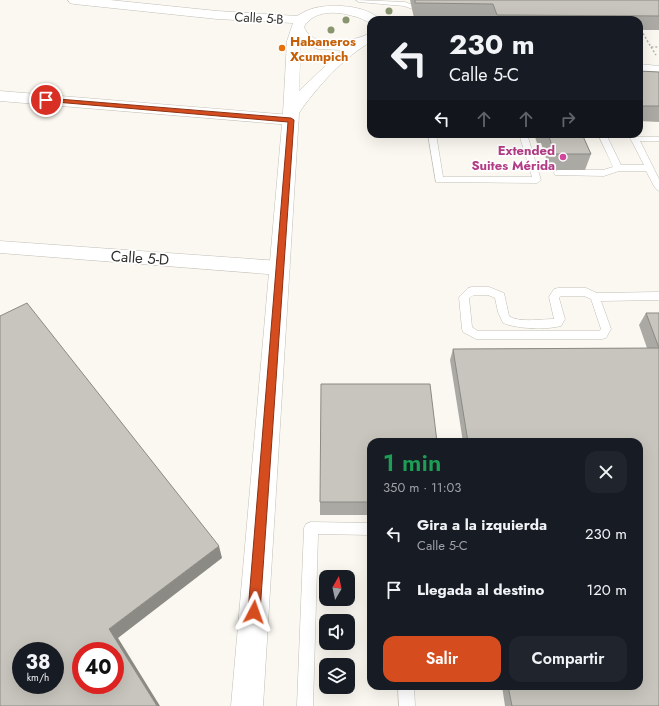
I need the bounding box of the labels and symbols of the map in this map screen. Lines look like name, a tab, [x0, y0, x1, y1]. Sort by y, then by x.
street label: Calle 5-B	[234, 7, 284, 29]
place label: Habaneros Xcumpich	[290, 32, 356, 66]
marker: Habaneros Xcumpich	[277, 43, 287, 53]
pin	[29, 83, 63, 117]
place label: Extended Suites Mérida	[471, 141, 555, 175]
marker: Extended Suites Mérida	[558, 152, 568, 162]
street label: Calle 5-D	[110, 245, 170, 271]
north arrow	[319, 570, 355, 606]
position arrow	[233, 591, 275, 633]
speed limit sign: 40	[72, 642, 124, 694]

